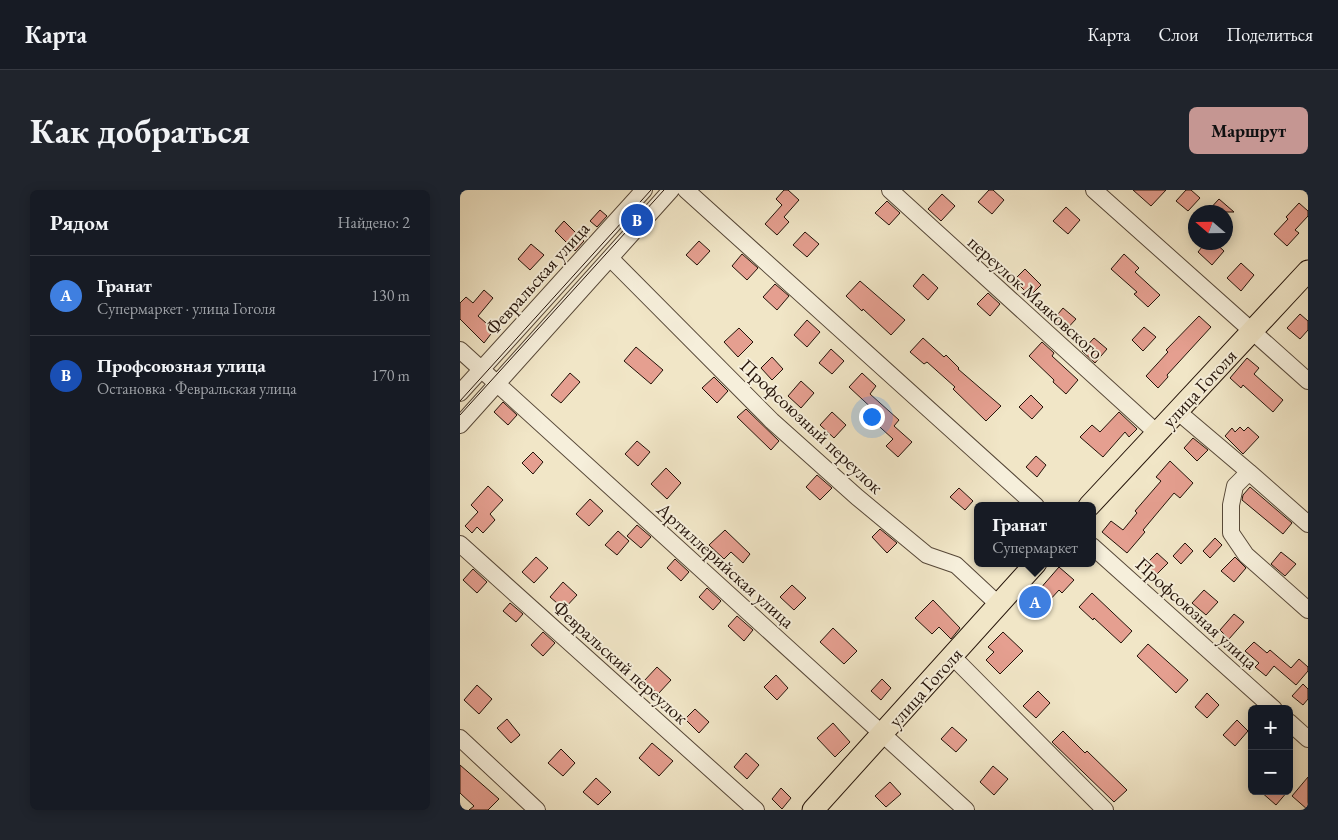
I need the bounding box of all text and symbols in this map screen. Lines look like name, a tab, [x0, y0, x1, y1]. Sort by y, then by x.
text: Карта	[25, 19, 87, 50]
text: Карта	[1088, 23, 1131, 46]
text: Слои	[1159, 23, 1198, 46]
text: Поделиться	[1226, 23, 1313, 46]
button: Маршрут	[1189, 107, 1308, 154]
text: Как добраться	[30, 108, 250, 153]
pin: B	[621, 201, 653, 239]
north arrow	[1188, 205, 1233, 250]
text: Рядом	[50, 209, 109, 236]
text: Найдено: 2	[338, 212, 410, 233]
street label: Февральская улица	[480, 216, 595, 340]
street label: переулок Маяковского	[963, 230, 1109, 365]
text: Гранат	[97, 273, 152, 298]
text: A	[60, 285, 72, 306]
text: 130 m	[371, 285, 410, 306]
text: Супермаркет · улица Гоголя	[97, 298, 276, 319]
street label: улица Гоголя	[1156, 343, 1243, 433]
text: Профсоюзная улица	[97, 353, 266, 378]
street label: Профсоюзный переулок	[735, 353, 889, 499]
text: B	[61, 365, 71, 386]
text: 170 m	[371, 365, 410, 386]
text: Остановка · Февральская улица	[97, 378, 297, 399]
your location	[859, 404, 885, 430]
street label: Артиллерийская улица	[651, 496, 800, 634]
popup	[974, 502, 1096, 567]
text: Гранат	[992, 512, 1047, 537]
text: Супермаркет	[992, 537, 1078, 558]
street label: Профсоюзная улица	[1130, 552, 1263, 675]
pin: A	[1019, 583, 1051, 621]
street label: Февральский переулок	[548, 595, 694, 730]
street label: улица Гоголя	[883, 642, 968, 732]
map controls	[1248, 705, 1293, 795]
button: +	[1248, 705, 1293, 750]
button: −	[1248, 750, 1293, 795]

